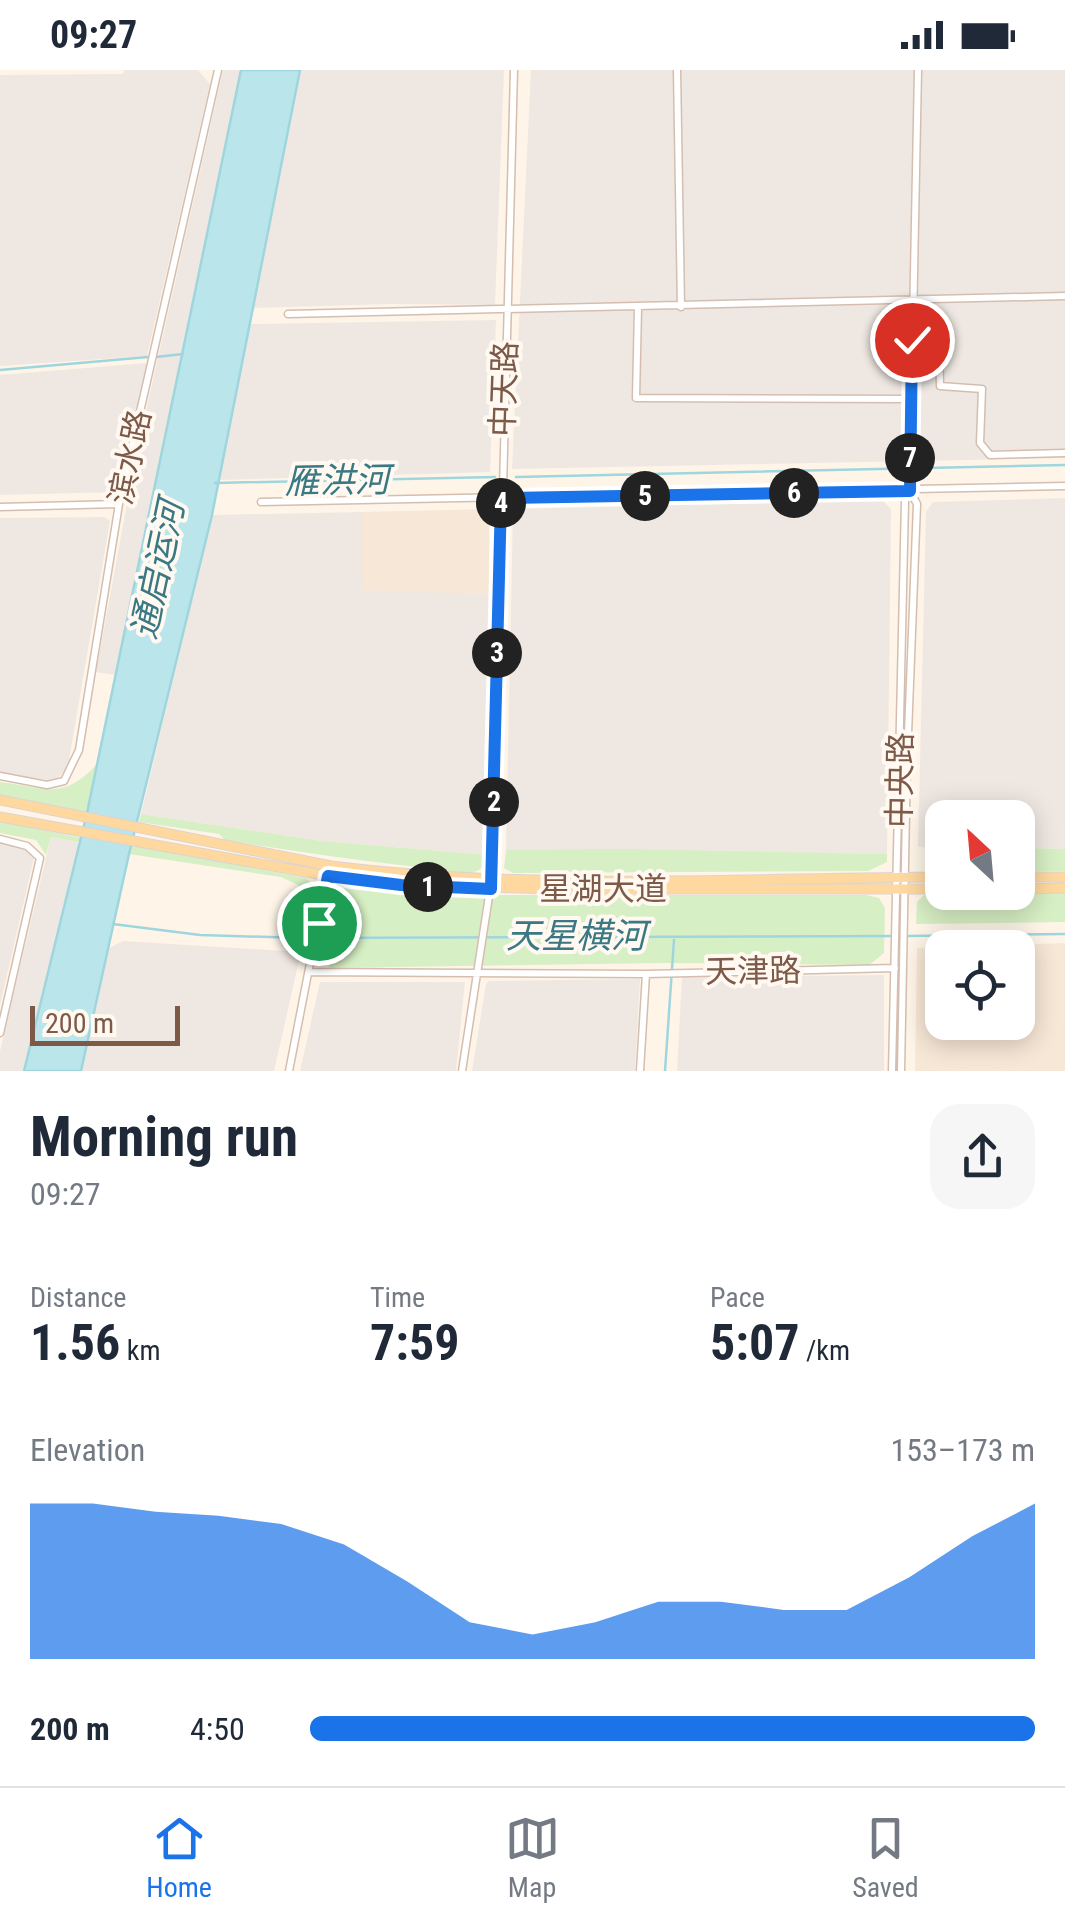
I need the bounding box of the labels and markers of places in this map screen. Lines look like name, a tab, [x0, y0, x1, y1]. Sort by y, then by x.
pin	[870, 298, 955, 383]
pin: 7	[885, 433, 935, 483]
pin: 6	[769, 468, 819, 518]
pin: 5	[620, 471, 670, 521]
pin: 4	[476, 478, 526, 528]
pin: 3	[472, 628, 522, 678]
pin: 2	[469, 777, 519, 827]
pin: 1	[403, 862, 453, 912]
pin	[277, 881, 362, 966]

